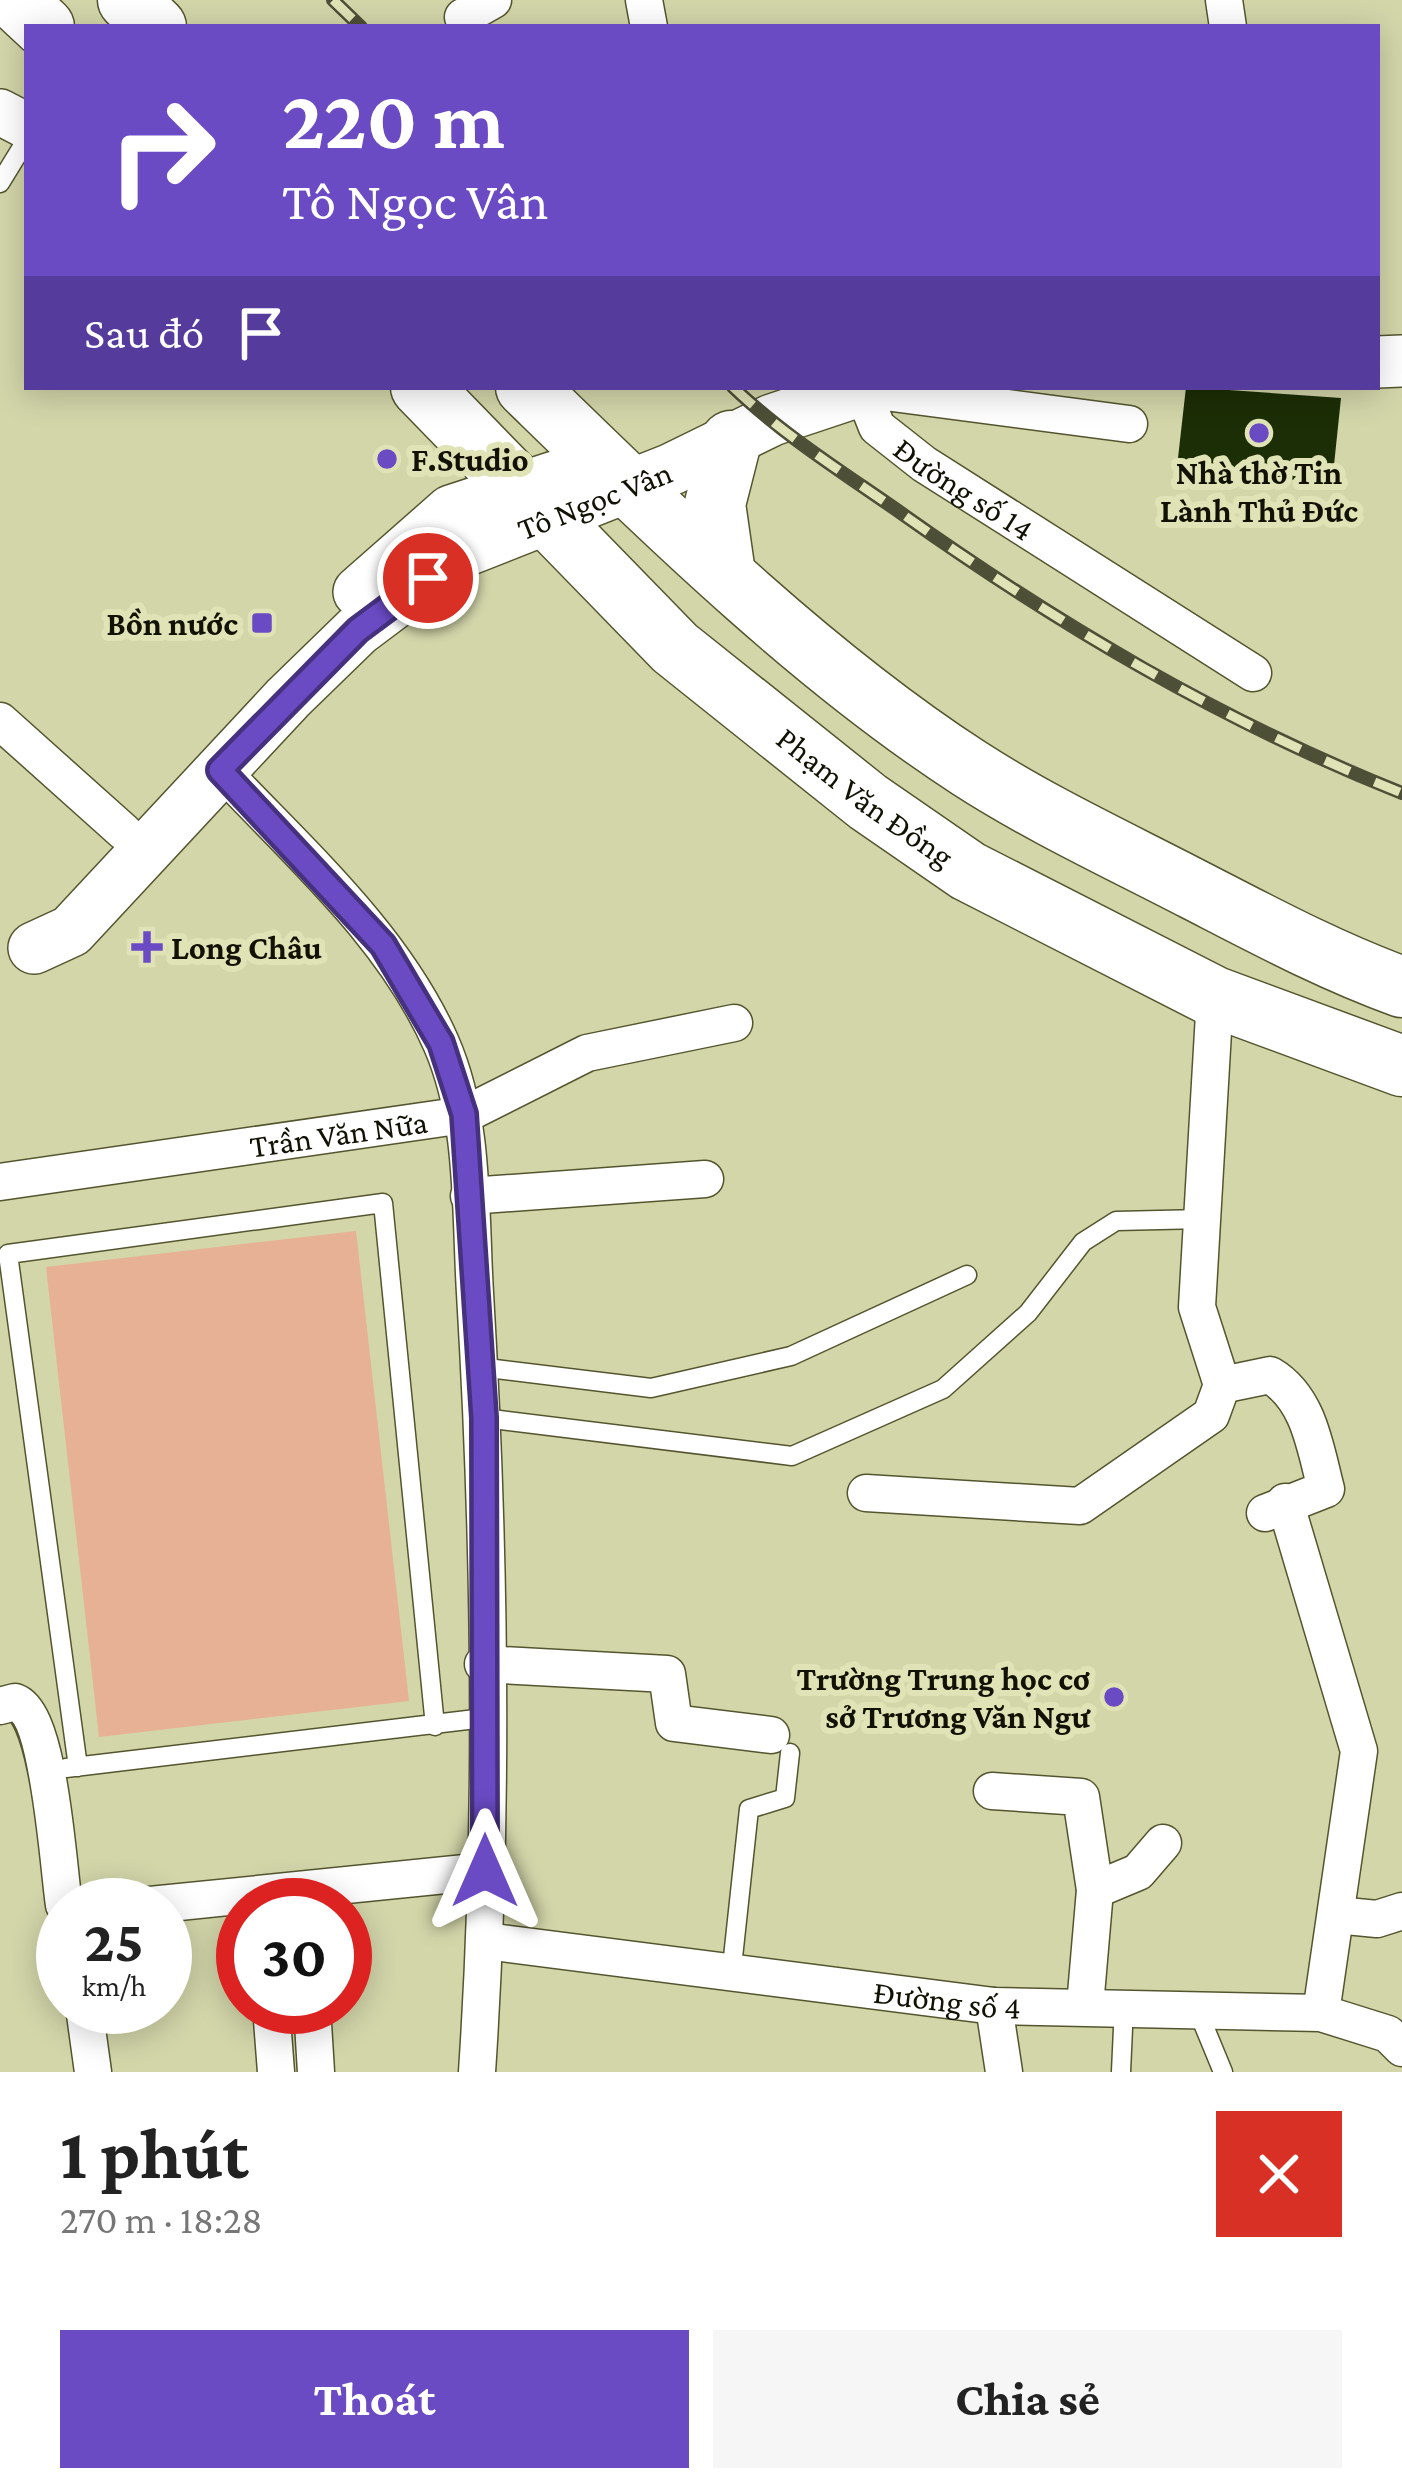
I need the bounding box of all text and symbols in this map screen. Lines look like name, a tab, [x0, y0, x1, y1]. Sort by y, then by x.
icon: right	[84, 72, 240, 228]
text: 220 m	[282, 73, 505, 166]
text: Tô Ngọc Vân	[282, 171, 549, 231]
icon: arrive	[228, 300, 294, 366]
text: Sau đó	[84, 308, 204, 358]
marker: Nhà thờ Tin Lành Thủ Đức	[1246, 420, 1272, 446]
street label: Đường số 14	[887, 430, 1041, 548]
place label: F.Studio	[411, 441, 529, 478]
marker: F.Studio	[374, 446, 400, 472]
street label: Tô Ngọc Vân	[512, 453, 677, 547]
place label: Nhà thờ Tin Lành Thủ Đức	[1160, 454, 1358, 529]
pin	[377, 527, 479, 629]
icon: arrive	[395, 545, 461, 611]
place label: Bồn nước	[106, 605, 238, 642]
marker: Bồn nước	[249, 610, 275, 636]
street label: Phạm Văn Đồng	[770, 719, 961, 875]
place label: Long Châu	[171, 929, 322, 966]
marker: Long Châu	[134, 934, 160, 960]
street label: Trần Văn Nữa	[247, 1103, 430, 1165]
place label: Trường Trung học cơ sở Trương Văn Ngư	[796, 1660, 1091, 1735]
marker: Trường Trung học cơ sở Trương Văn Ngư	[1101, 1684, 1127, 1710]
position arrow	[422, 1808, 548, 1934]
speed limit sign: 30	[216, 1878, 372, 2034]
text: 25	[84, 1907, 144, 1974]
text: km/h	[82, 1969, 146, 2002]
street label: Đường số 4	[871, 1973, 1021, 2026]
button: close	[1216, 2111, 1342, 2237]
text: 1 phút	[60, 2113, 249, 2193]
text: 270 m · 18:28	[60, 2198, 263, 2241]
button: Thoát	[60, 2330, 689, 2468]
button: Chia sẻ	[713, 2330, 1342, 2468]

